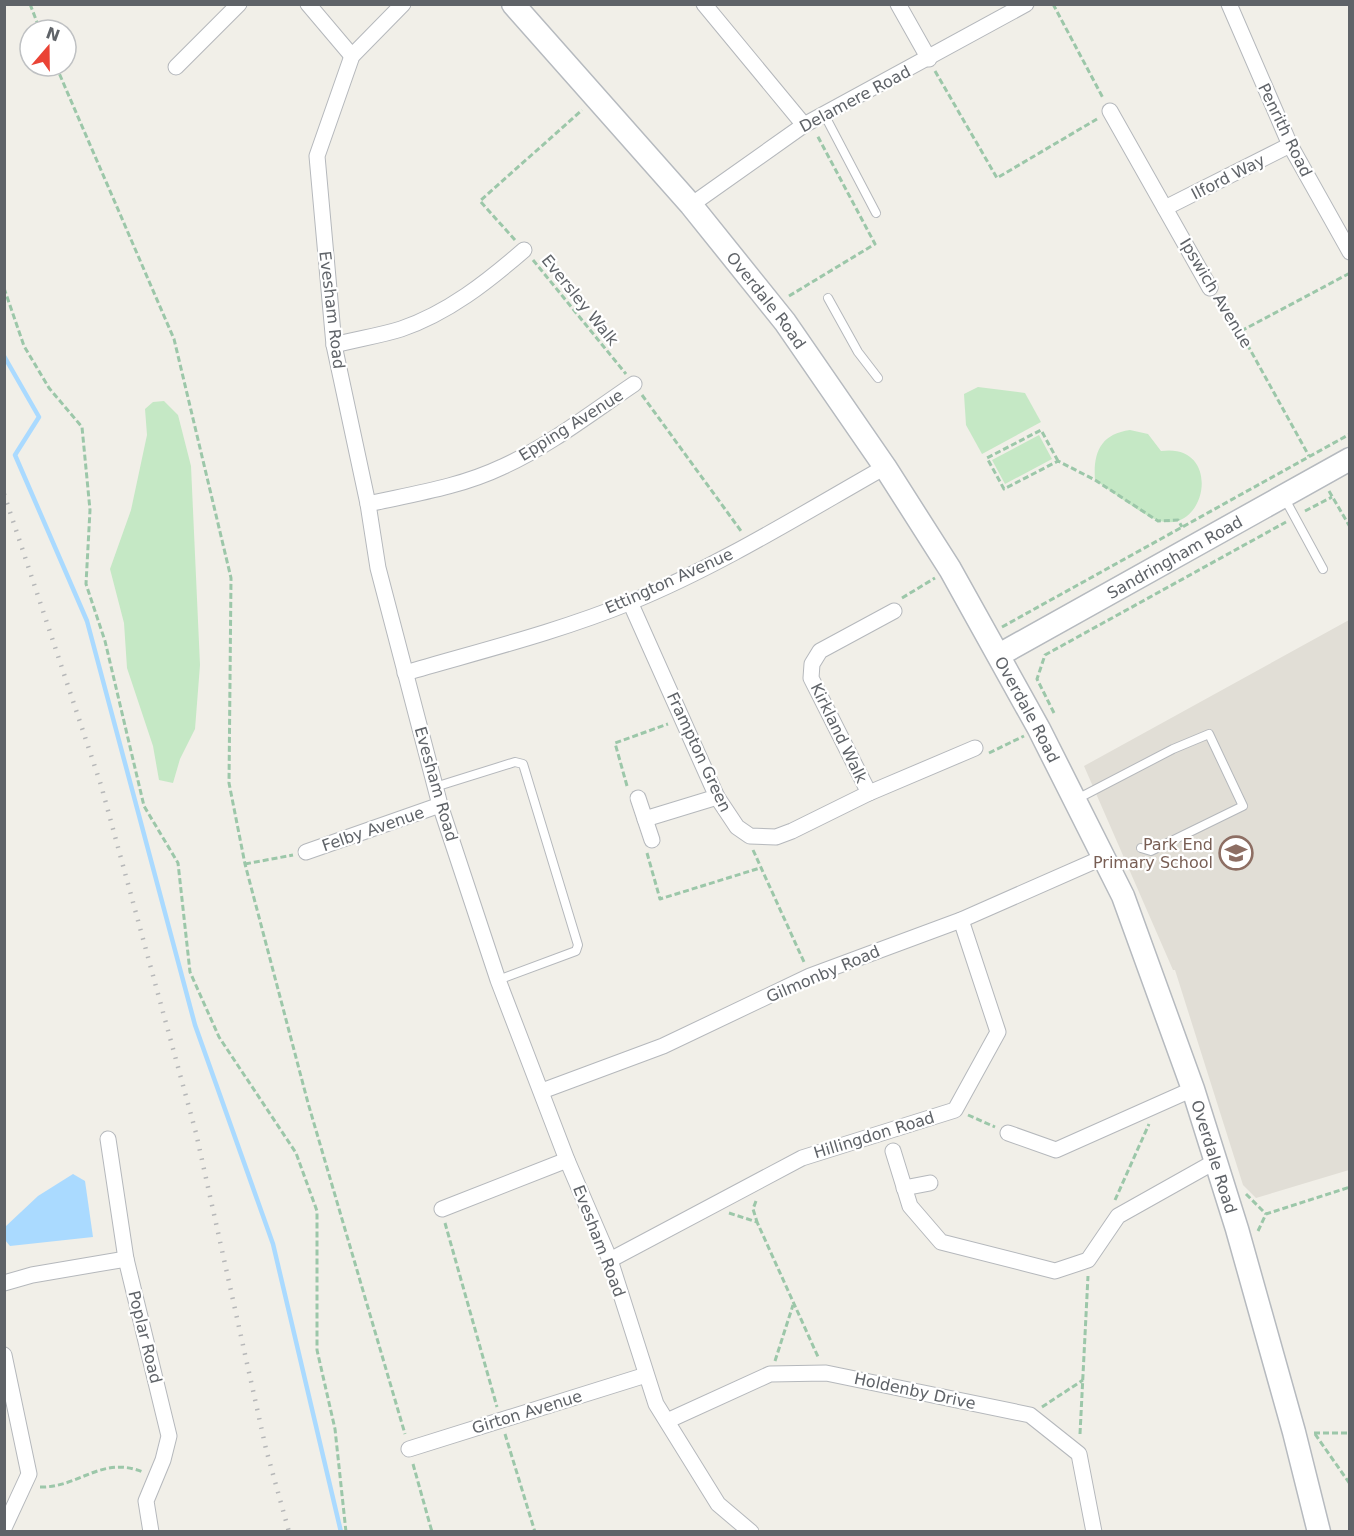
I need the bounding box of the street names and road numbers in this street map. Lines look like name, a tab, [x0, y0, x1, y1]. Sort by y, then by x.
street label: Delamere Road	[796, 62, 914, 136]
street label: Penrith Road	[1254, 80, 1316, 180]
street label: Ilford Way	[1188, 150, 1268, 204]
street label: Ipswich Avenue	[1176, 235, 1256, 351]
street label: Overdale Road	[723, 248, 810, 352]
street label: Evesham Road	[315, 250, 349, 370]
street label: Eversley Walk	[538, 251, 623, 350]
street label: Epping Avenue	[515, 385, 627, 465]
street label: Sandringham Road	[1103, 512, 1246, 602]
street label: Ettington Avenue	[602, 544, 736, 618]
street label: Overdale Road	[991, 653, 1064, 766]
street label: Kirkland Walk	[807, 680, 872, 787]
street label: Frampton Green	[663, 689, 735, 815]
street label: Evesham Road	[411, 724, 461, 844]
street label: Felby Avenue	[319, 803, 427, 855]
street label: Gilmonby Road	[763, 941, 883, 1007]
street label: Overdale Road	[1188, 1098, 1241, 1216]
street label: Hillingdon Road	[811, 1108, 937, 1162]
street label: Evesham Road	[569, 1182, 629, 1300]
street label: Poplar Road	[124, 1289, 166, 1385]
street label: Holdenby Drive	[852, 1369, 978, 1413]
street label: Girton Avenue	[470, 1386, 584, 1438]

